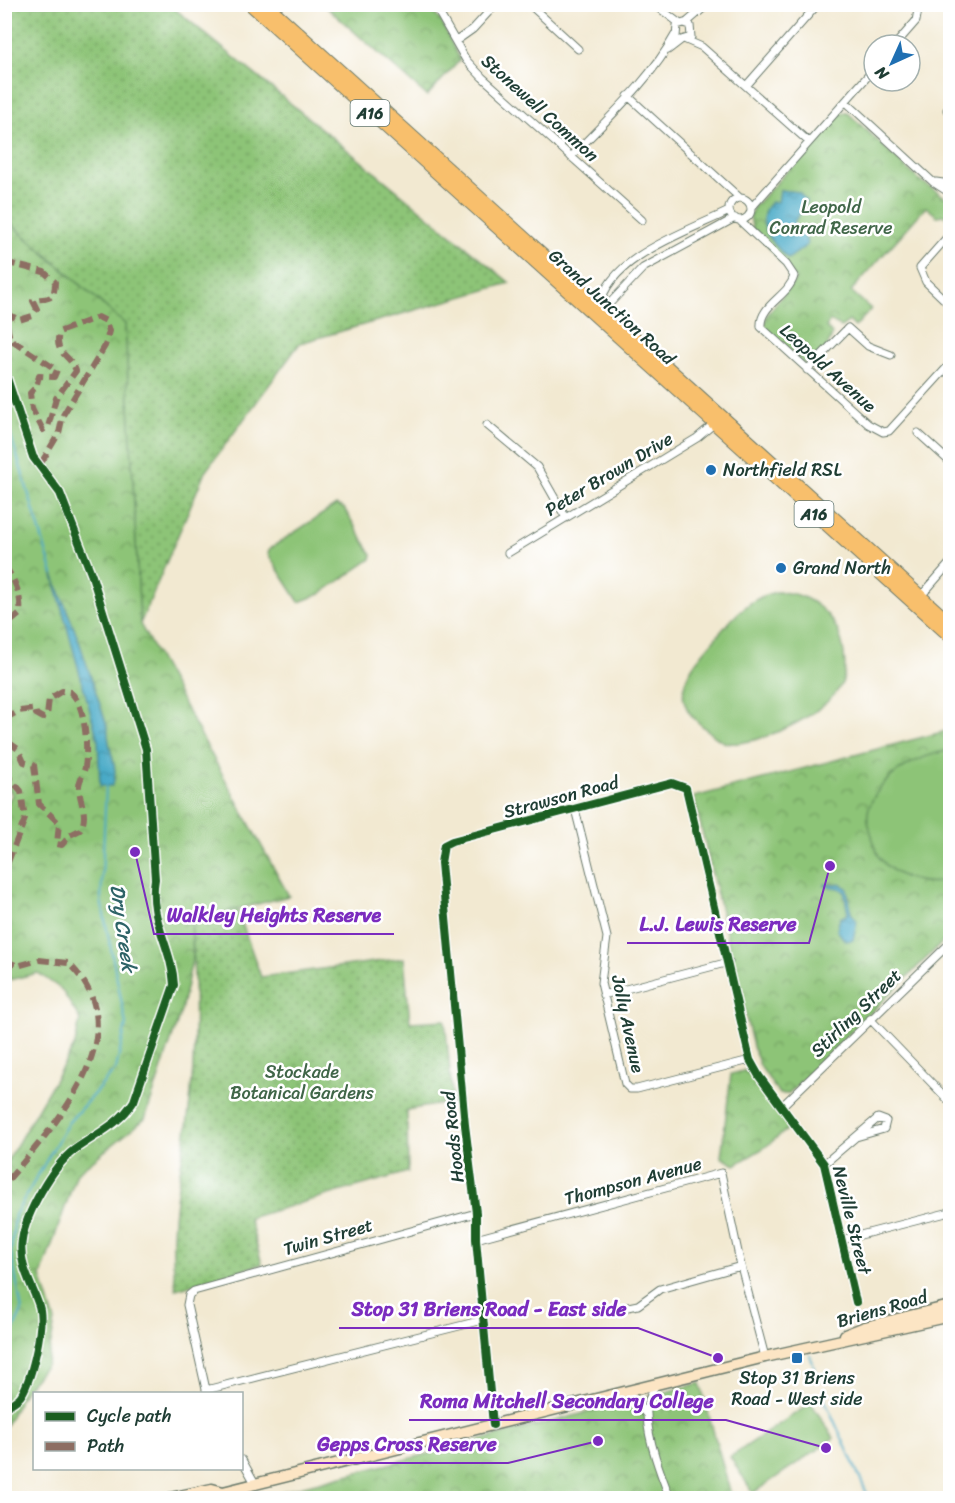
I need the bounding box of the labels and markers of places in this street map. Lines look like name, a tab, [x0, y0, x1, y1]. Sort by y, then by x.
place label: Northfield RSL	[723, 454, 842, 486]
marker: Northfield RSL	[704, 463, 718, 477]
place label: Grand North	[793, 552, 891, 584]
marker: Grand North	[774, 561, 788, 575]
callout: Walkley Heights Reserve	[154, 896, 394, 934]
callout: L.J. Lewis Reserve	[627, 905, 809, 943]
callout: Stop 31 Briens Road - East side	[339, 1290, 638, 1328]
marker: Stop 31 Briens Road - West side	[790, 1351, 804, 1365]
place label: Stop 31 Briens Road - West side	[731, 1362, 863, 1415]
callout: Roma Mitchell Secondary College	[409, 1382, 726, 1420]
callout: Gepps Cross Reserve	[305, 1425, 508, 1463]

